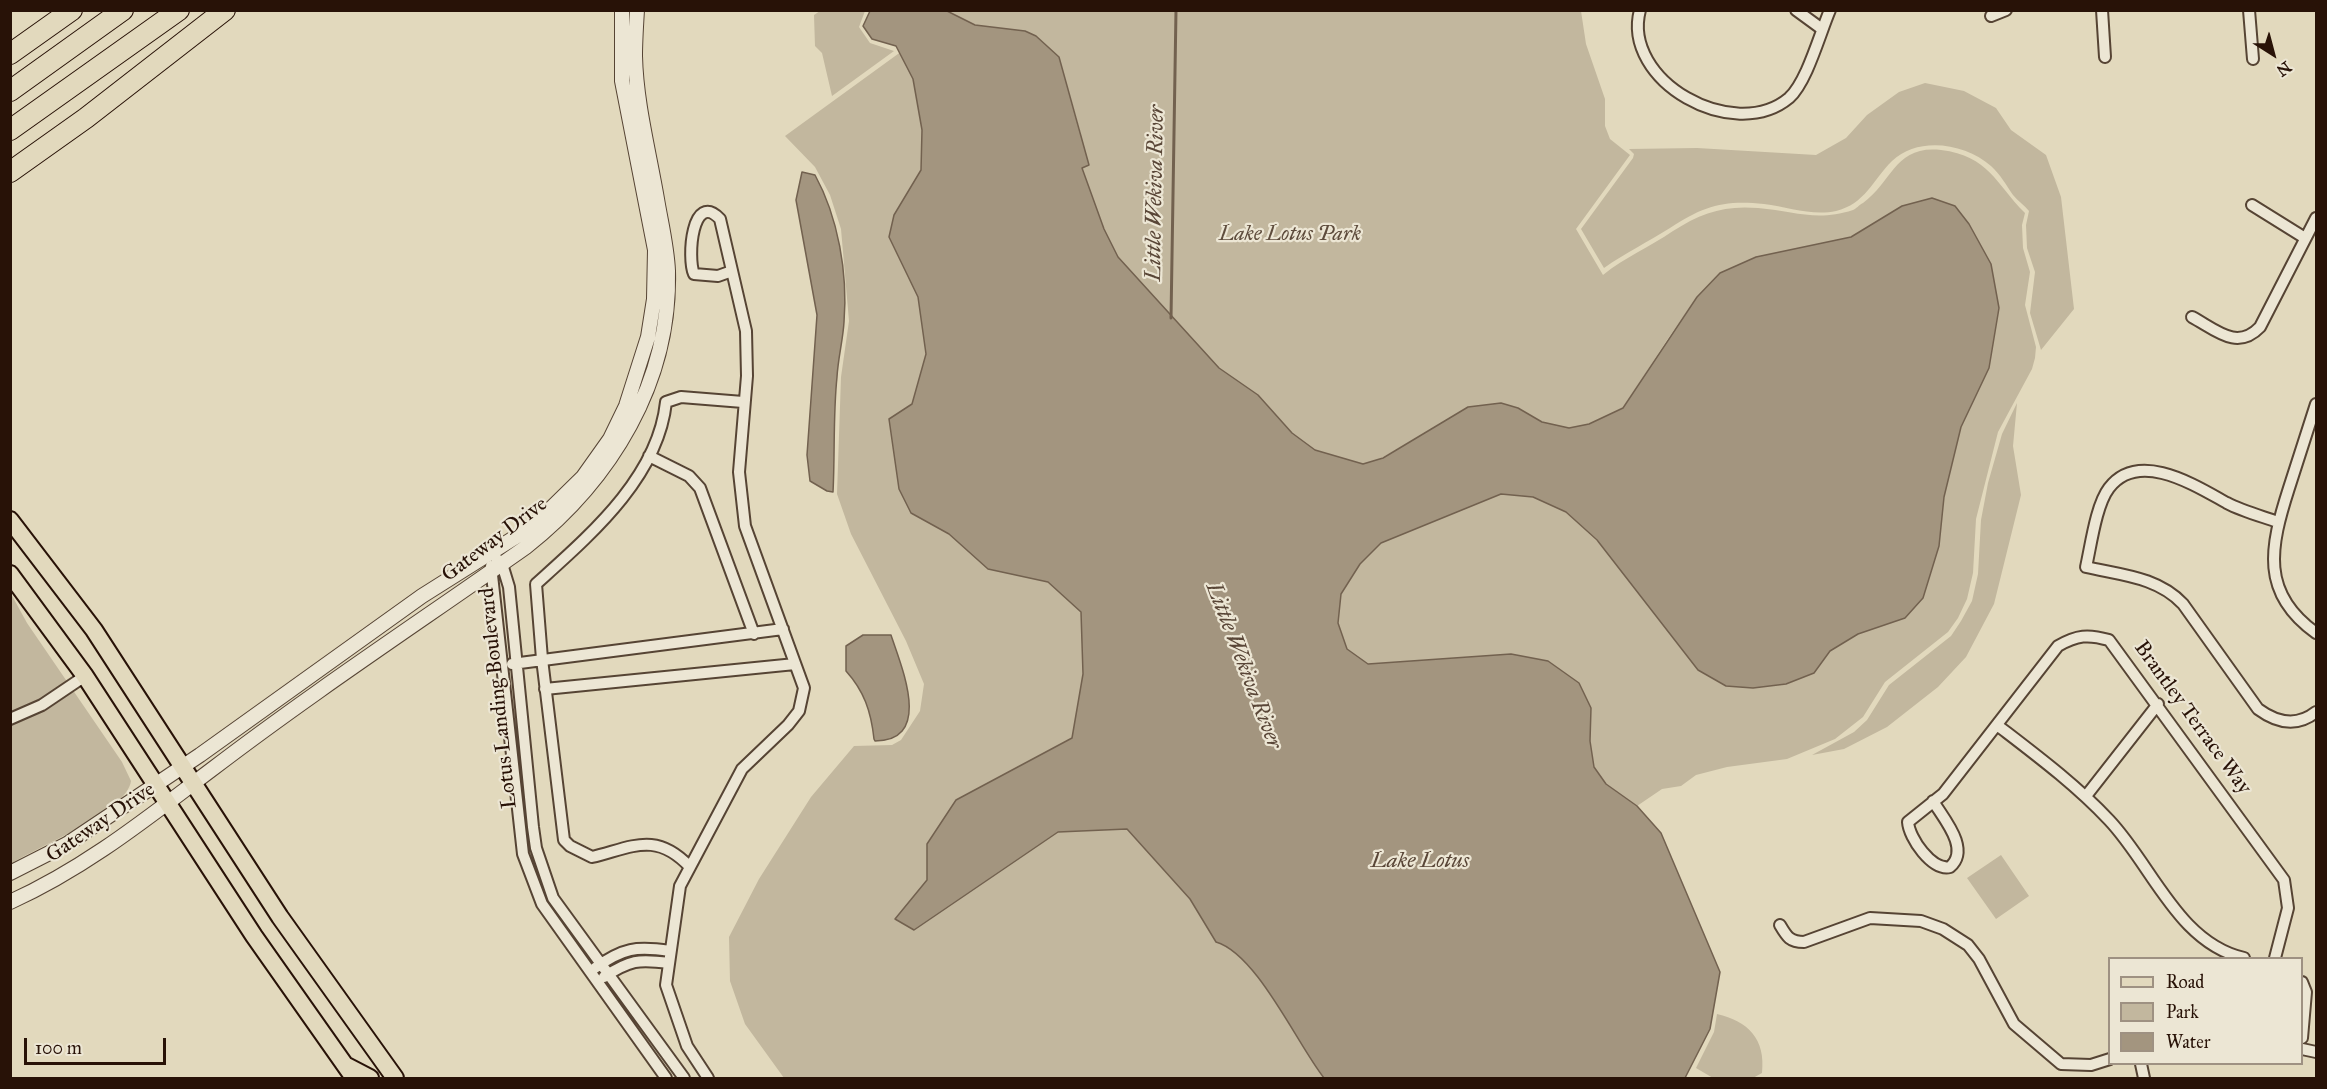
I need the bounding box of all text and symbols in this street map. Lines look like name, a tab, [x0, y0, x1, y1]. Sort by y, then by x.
north arrow	[2243, 24, 2303, 84]
text: N	[2273, 57, 2295, 81]
water label: Little Wekiva River	[1141, 105, 1171, 281]
park label: Lake Lotus Park	[1219, 222, 1361, 248]
street label: Gateway Drive	[437, 492, 553, 588]
water label: Little Wekiva River	[1199, 579, 1287, 753]
street label: Lotus Landing Boulevard	[475, 586, 523, 810]
street label: Brantley Terrace Way	[2128, 636, 2256, 800]
street label: Gateway Drive	[42, 777, 160, 869]
water label: Lake Lotus	[1371, 849, 1469, 875]
legend	[2108, 957, 2303, 1065]
text: Road	[2166, 971, 2204, 993]
text: Park	[2166, 1001, 2199, 1023]
scale bar	[27, 1026, 170, 1064]
text: Water	[2166, 1031, 2210, 1053]
text: 100 m	[35, 1037, 82, 1059]

